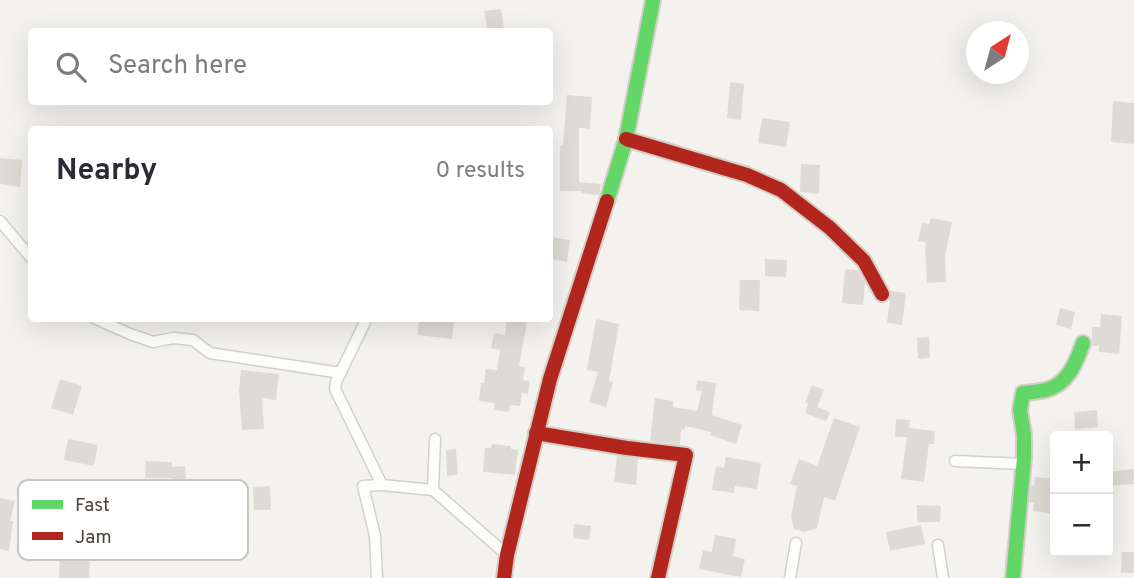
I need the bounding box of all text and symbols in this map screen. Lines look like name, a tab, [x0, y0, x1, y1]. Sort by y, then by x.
north arrow	[966, 21, 1029, 84]
search box	[28, 28, 553, 105]
icon: search	[52, 48, 90, 86]
text: Search here	[108, 50, 247, 83]
text: Nearby	[56, 153, 157, 190]
text: 0 results	[436, 157, 525, 186]
map controls	[1050, 431, 1113, 557]
button: +	[1050, 431, 1113, 494]
legend	[18, 480, 248, 560]
text: Fast	[75, 494, 110, 518]
button: −	[1050, 494, 1113, 557]
text: Jam	[75, 526, 112, 550]

